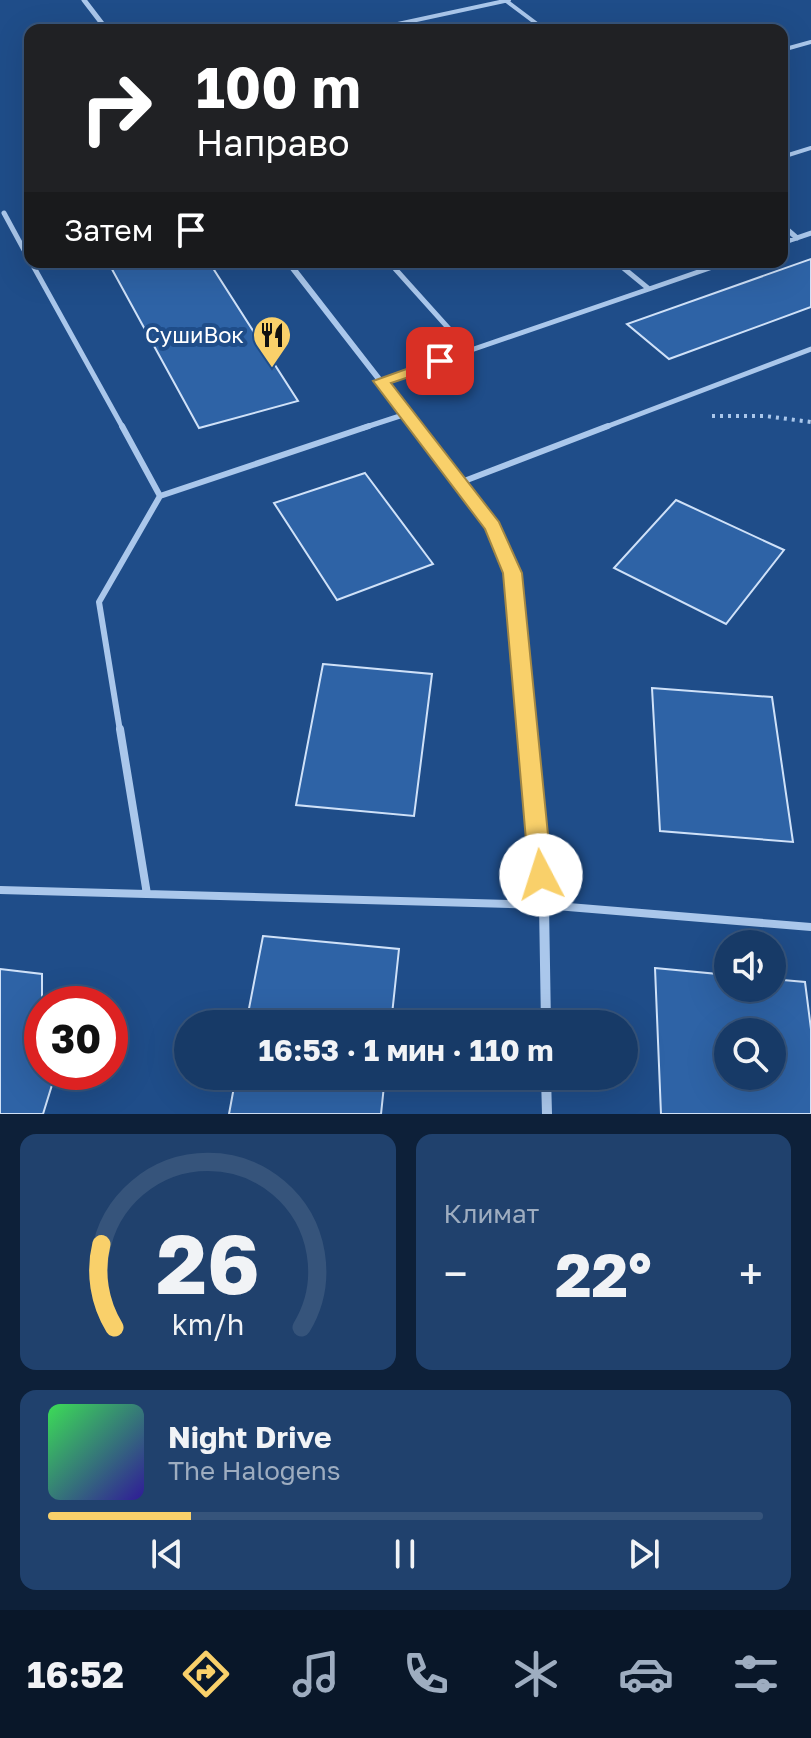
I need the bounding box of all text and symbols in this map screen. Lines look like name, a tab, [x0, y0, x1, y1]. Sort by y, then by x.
text: 100 m	[196, 53, 361, 120]
icon: right	[64, 56, 168, 160]
text: Направо	[196, 121, 350, 164]
icon: arrive	[169, 208, 213, 252]
text: Затем	[64, 212, 153, 248]
restaurant icon: СушиВок	[251, 314, 293, 369]
place label: СушиВок	[145, 321, 244, 348]
pin	[406, 327, 474, 395]
icon: arrive	[418, 339, 462, 383]
position arrow	[499, 833, 583, 917]
map controls	[714, 930, 786, 1090]
button: sound	[714, 930, 786, 1002]
speed limit sign: 30	[24, 986, 128, 1090]
button: search	[714, 1018, 786, 1090]
text: 16:53 · 1 мин · 110 m	[258, 1032, 554, 1068]
text: Климат	[444, 1198, 539, 1229]
text: 26	[156, 1212, 260, 1312]
text: 22°	[555, 1238, 652, 1310]
text: −	[444, 1247, 468, 1300]
text: +	[739, 1247, 763, 1300]
text: km/h	[171, 1307, 244, 1341]
text: Night Drive	[168, 1419, 332, 1455]
text: The Halogens	[168, 1455, 341, 1486]
icon: previous	[145, 1532, 189, 1576]
icon: pause	[383, 1532, 427, 1576]
icon: next	[622, 1532, 666, 1576]
icon: directions	[178, 1646, 234, 1702]
icon: music	[288, 1646, 344, 1702]
icon: phone	[398, 1646, 454, 1702]
icon: climate	[508, 1646, 564, 1702]
icon: car	[618, 1646, 674, 1702]
icon: filters	[728, 1646, 784, 1702]
text: 16:52	[27, 1653, 124, 1696]

